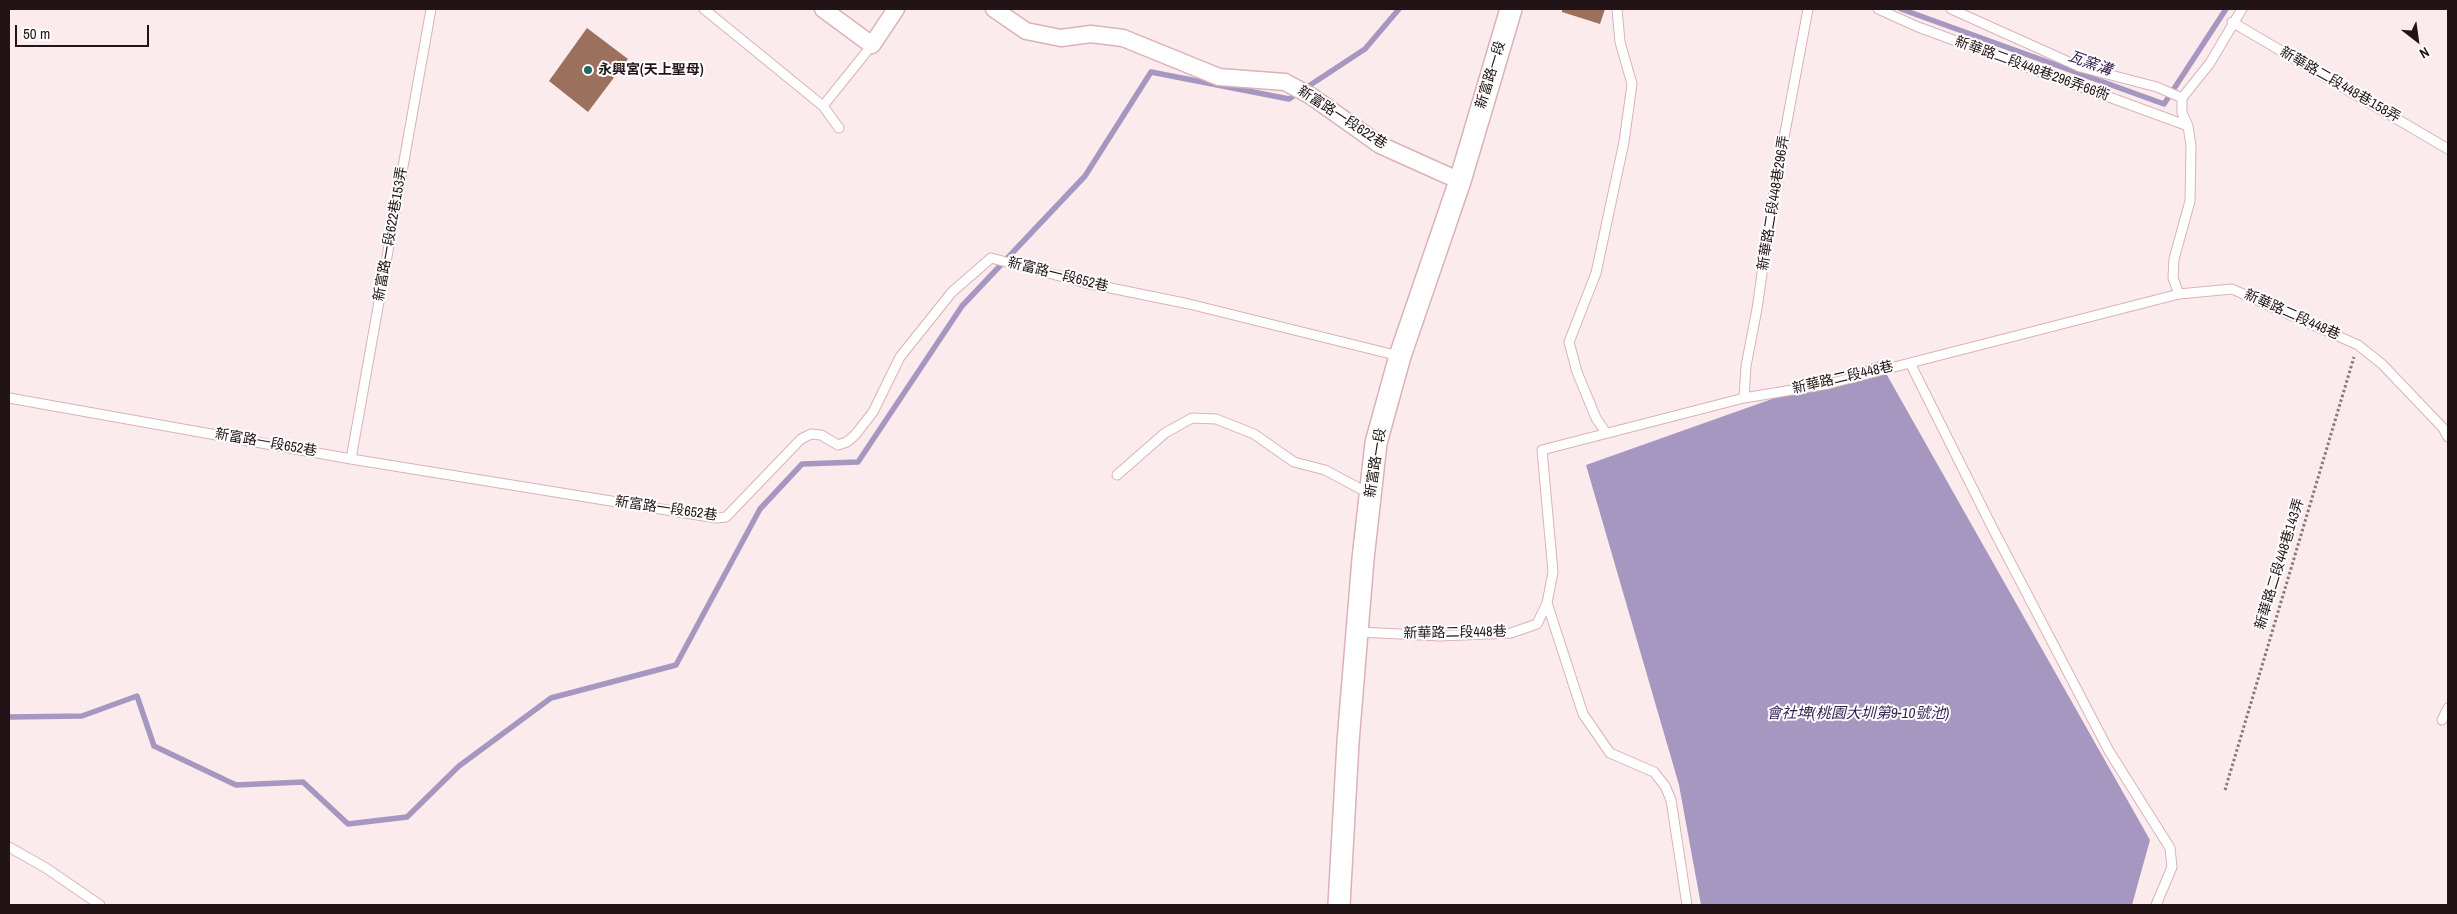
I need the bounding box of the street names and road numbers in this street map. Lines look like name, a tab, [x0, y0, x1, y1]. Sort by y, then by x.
street label: 新華路二段448巷296弄66衖	[1953, 33, 2111, 105]
street label: 新富路一段	[1473, 39, 1509, 111]
street label: 新華路二段448巷158弄	[2277, 44, 2403, 126]
street label: 新富路一段622巷	[1294, 83, 1390, 153]
street label: 新華路二段448巷296弄	[1755, 134, 1793, 272]
street label: 新富路一段622巷153弄	[371, 165, 411, 303]
street label: 新富路一段652巷	[1006, 254, 1110, 296]
street label: 新華路二段448巷	[2241, 286, 2343, 344]
street label: 新華路二段448巷	[1791, 358, 1895, 398]
street label: 新富路一段652巷	[214, 426, 318, 460]
street label: 新富路一段	[1362, 427, 1390, 499]
street label: 新富路一段652巷	[614, 494, 718, 524]
street label: 新華路二段448巷143弄	[2252, 496, 2308, 632]
street label: 新華路二段448巷	[1403, 624, 1507, 642]

